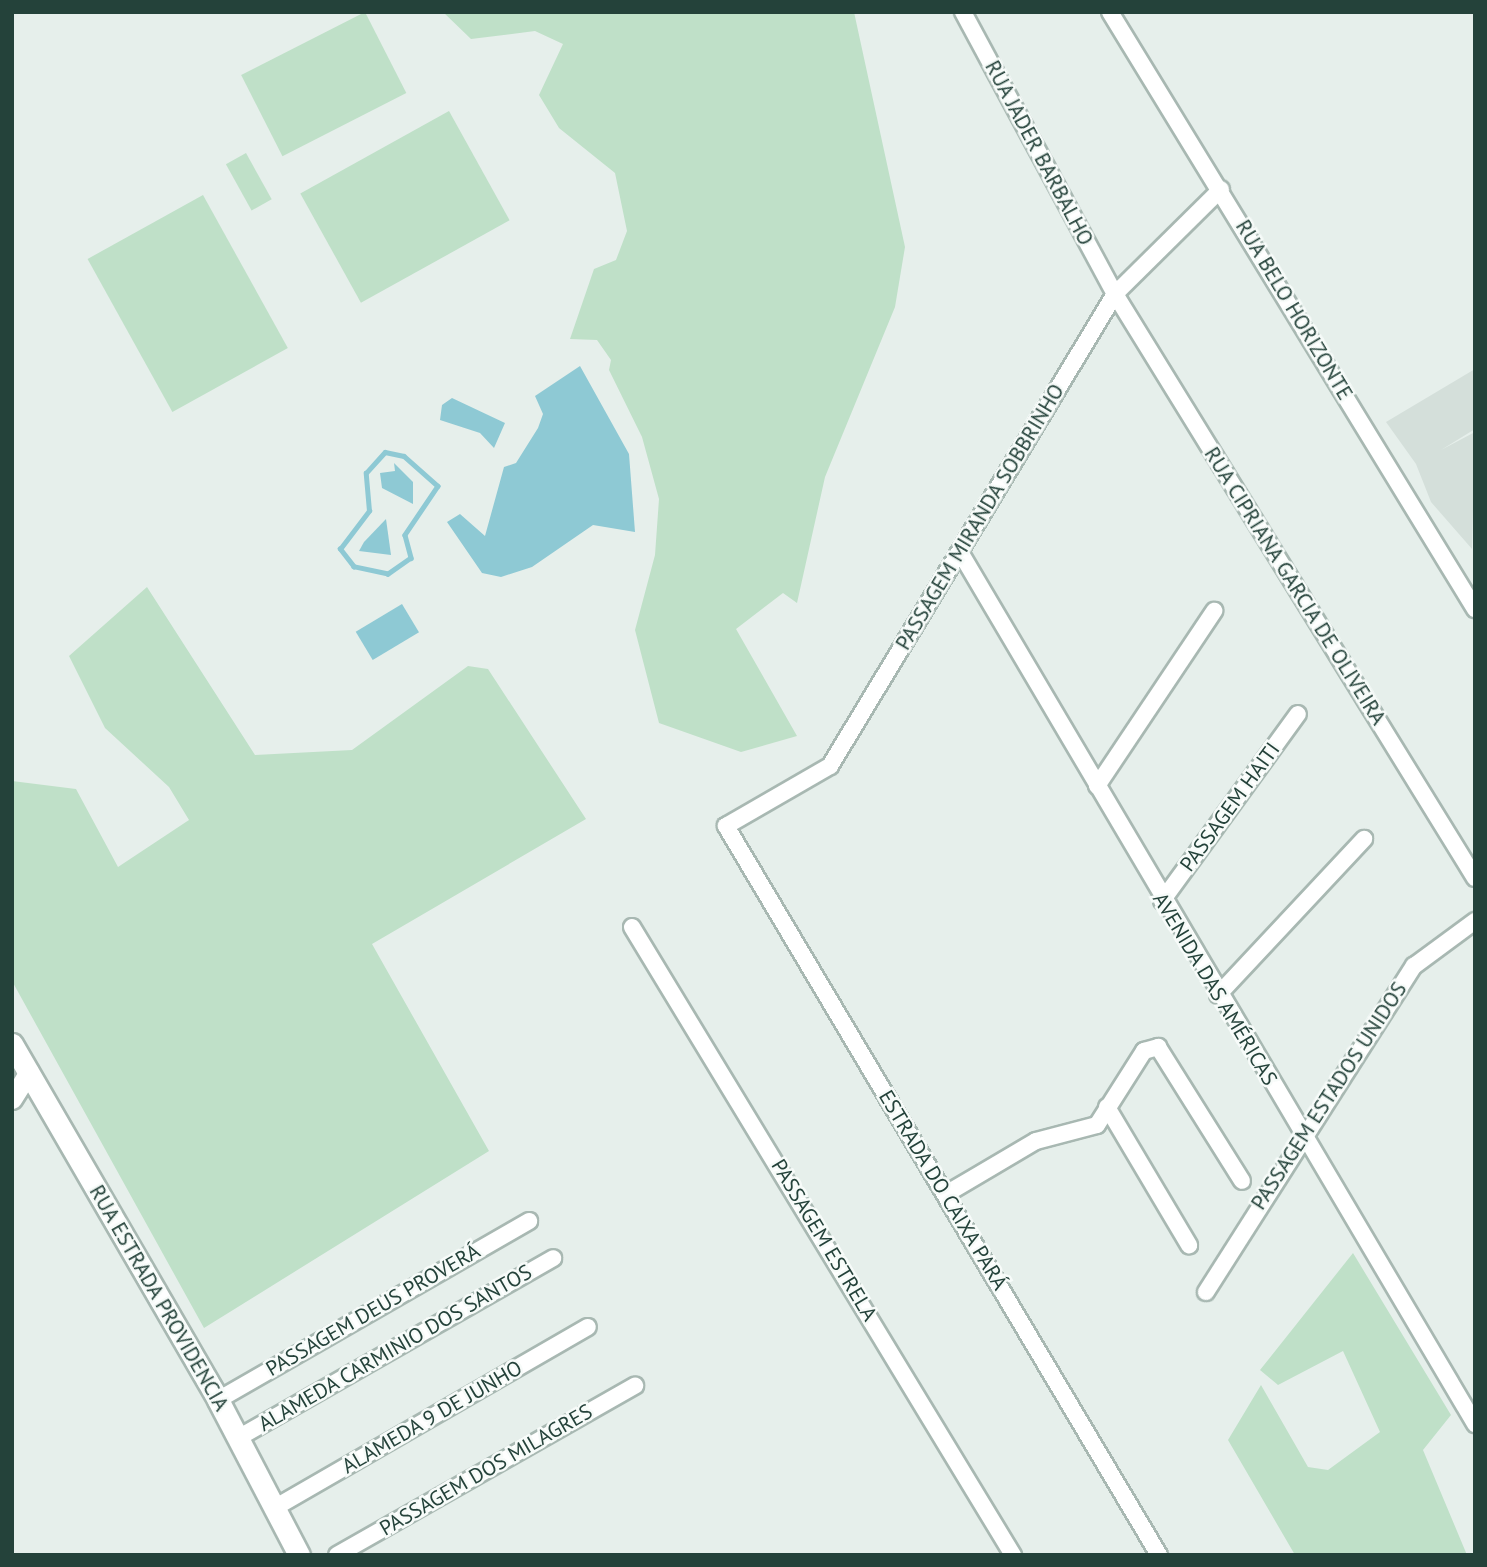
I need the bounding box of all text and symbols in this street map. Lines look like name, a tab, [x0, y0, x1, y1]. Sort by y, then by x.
street label: RUA JADER BARBALHO	[979, 56, 1099, 250]
street label: RUA BELO HORIZONTE	[1230, 215, 1358, 405]
street label: PASSAGEM MIRANDA SOBBRINHO	[890, 379, 1070, 655]
street label: RUA CIPRIANA GARCIA DE OLIVEIRA	[1198, 442, 1392, 730]
street label: PASSAGEM HAITI	[1175, 738, 1285, 876]
street label: AVENIDA DAS AMÉRICAS	[1147, 887, 1283, 1091]
street label: PASSAGEM ESTADOS UNIDOS	[1246, 978, 1412, 1214]
street label: ESTRADA DO CAIXA PARÁ	[873, 1085, 1013, 1295]
street label: PASSAGEM ESTRELA	[766, 1155, 882, 1325]
street label: RUA ESTRADA PROVIDENCIA	[84, 1180, 234, 1416]
street label: PASSAGEM DEUS PROVERÁ	[261, 1238, 485, 1382]
street label: ALAMEDA CARMINIO DOS SANTOS	[254, 1259, 536, 1437]
street label: ALAMEDA 9 DE JUNHO	[337, 1355, 527, 1479]
street label: PASSAGEM DOS MILAGRES	[375, 1399, 597, 1541]

